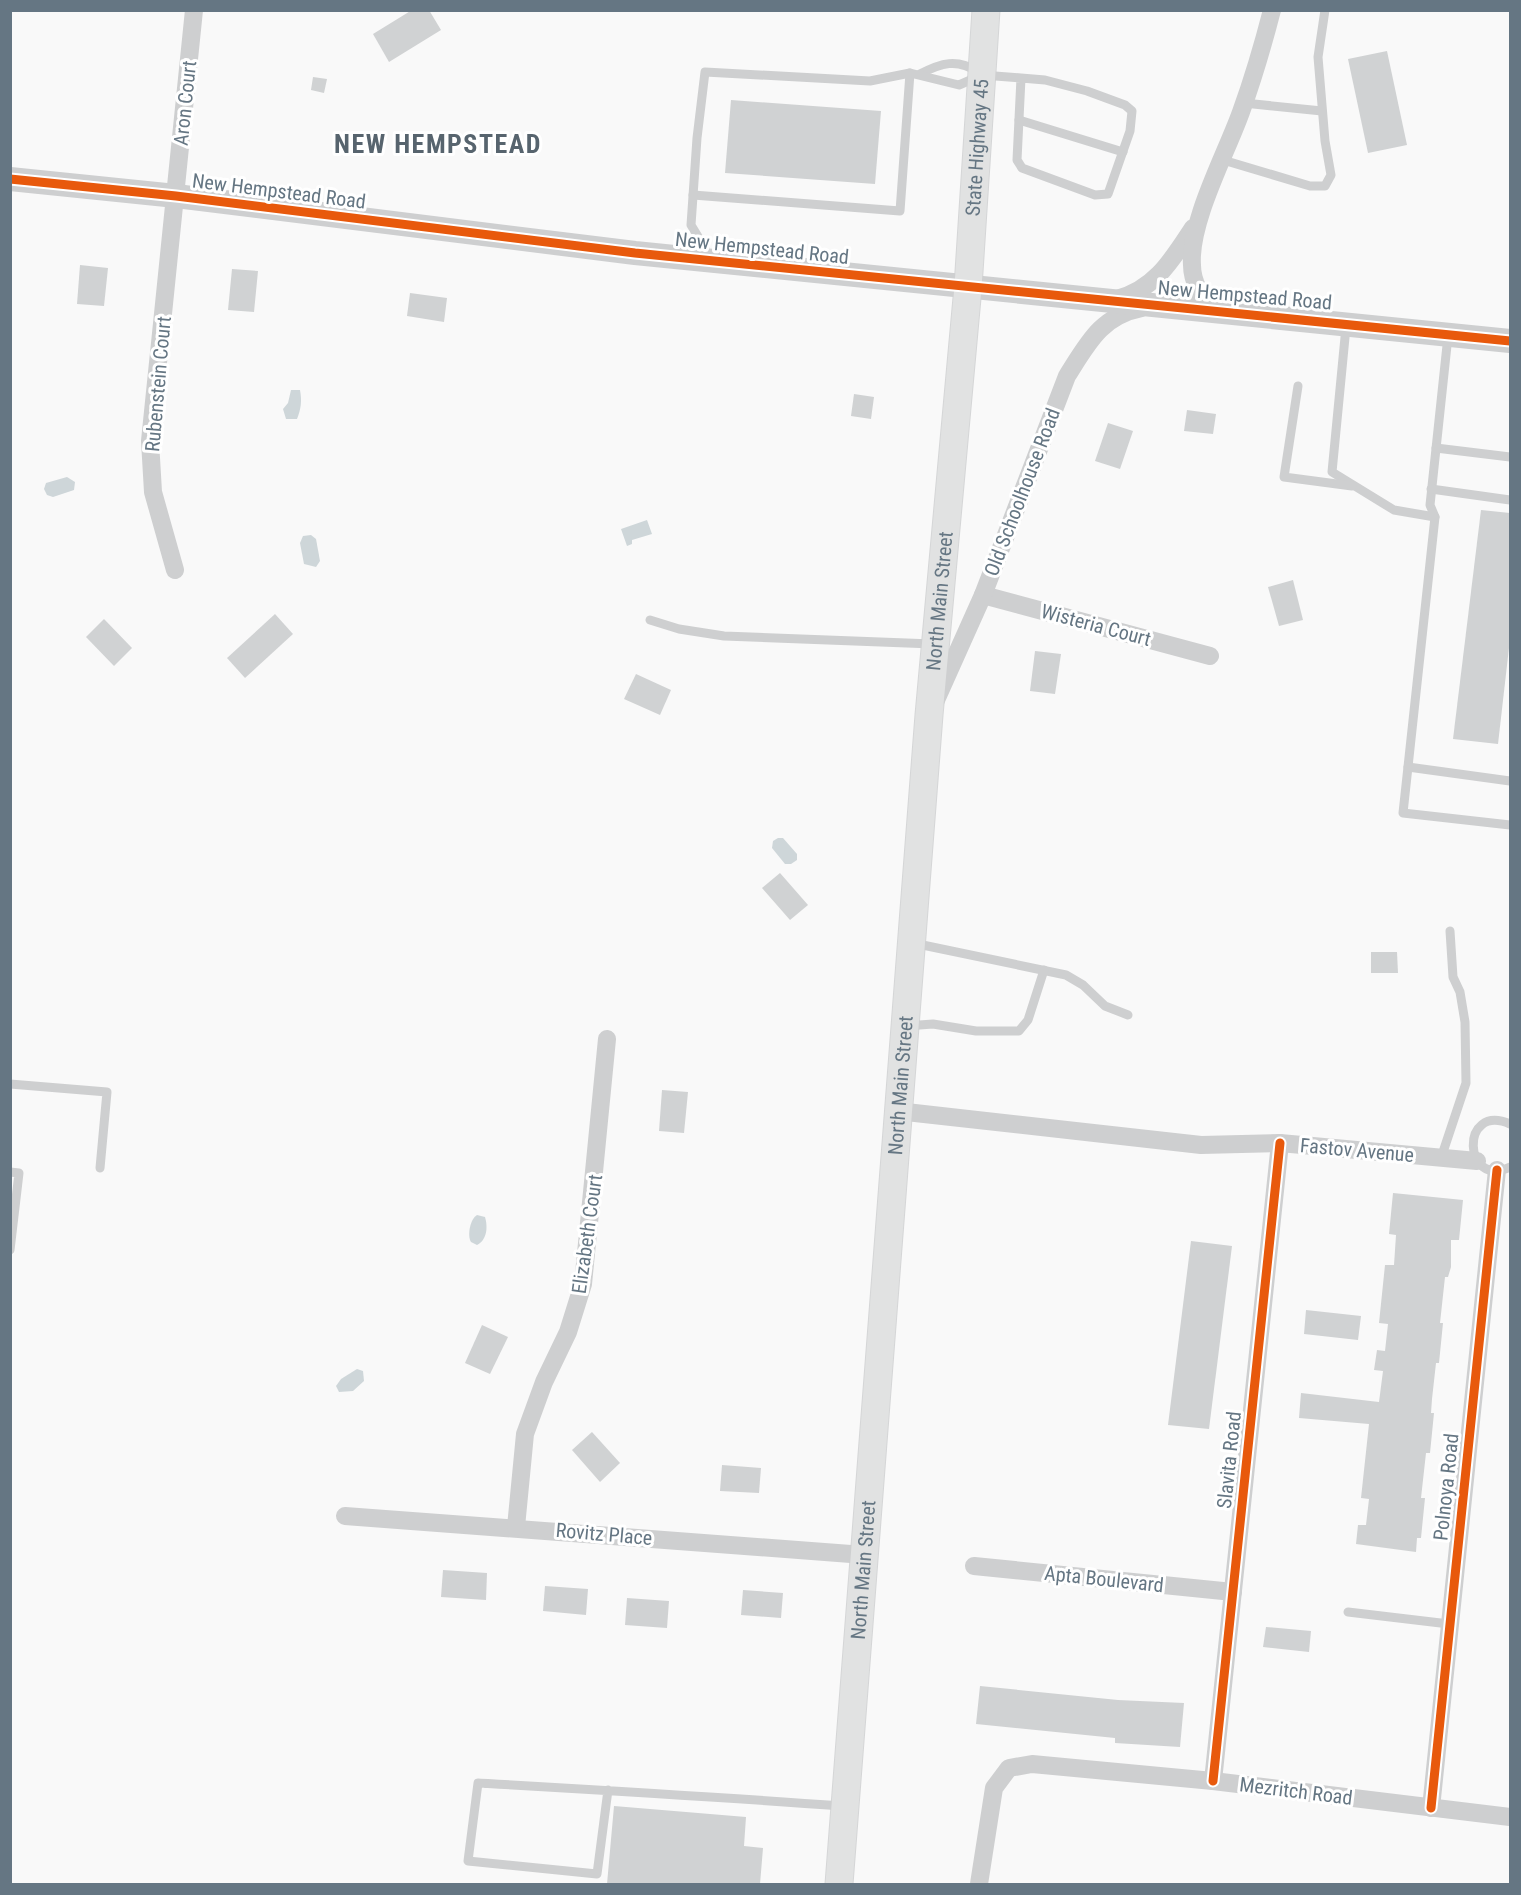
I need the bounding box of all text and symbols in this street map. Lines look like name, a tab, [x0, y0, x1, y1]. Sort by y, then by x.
street label: Aron Court	[169, 59, 201, 147]
street label: State Highway 45	[961, 78, 994, 217]
district label: NEW HEMPSTEAD	[334, 129, 542, 159]
street label: New Hempstead Road	[191, 168, 367, 214]
street label: New Hempstead Road	[674, 227, 850, 269]
street label: New Hempstead Road	[1157, 275, 1333, 315]
street label: Rubenstein Court	[140, 315, 176, 453]
street label: Old Schoolhouse Road	[979, 405, 1065, 579]
street label: North Main Street	[921, 530, 958, 672]
street label: Wisteria Court	[1038, 599, 1154, 651]
street label: North Main Street	[883, 1015, 918, 1156]
street label: Fastov Avenue	[1299, 1133, 1415, 1167]
street label: Elizabeth Court	[567, 1173, 607, 1295]
street label: Slavita Road	[1212, 1410, 1246, 1510]
street label: Polnoya Road	[1428, 1432, 1464, 1542]
street label: North Main Street	[846, 1499, 881, 1640]
street label: Rovitz Place	[555, 1518, 653, 1550]
street label: Apta Boulevard	[1043, 1561, 1165, 1597]
street label: Mezritch Road	[1238, 1772, 1354, 1810]

